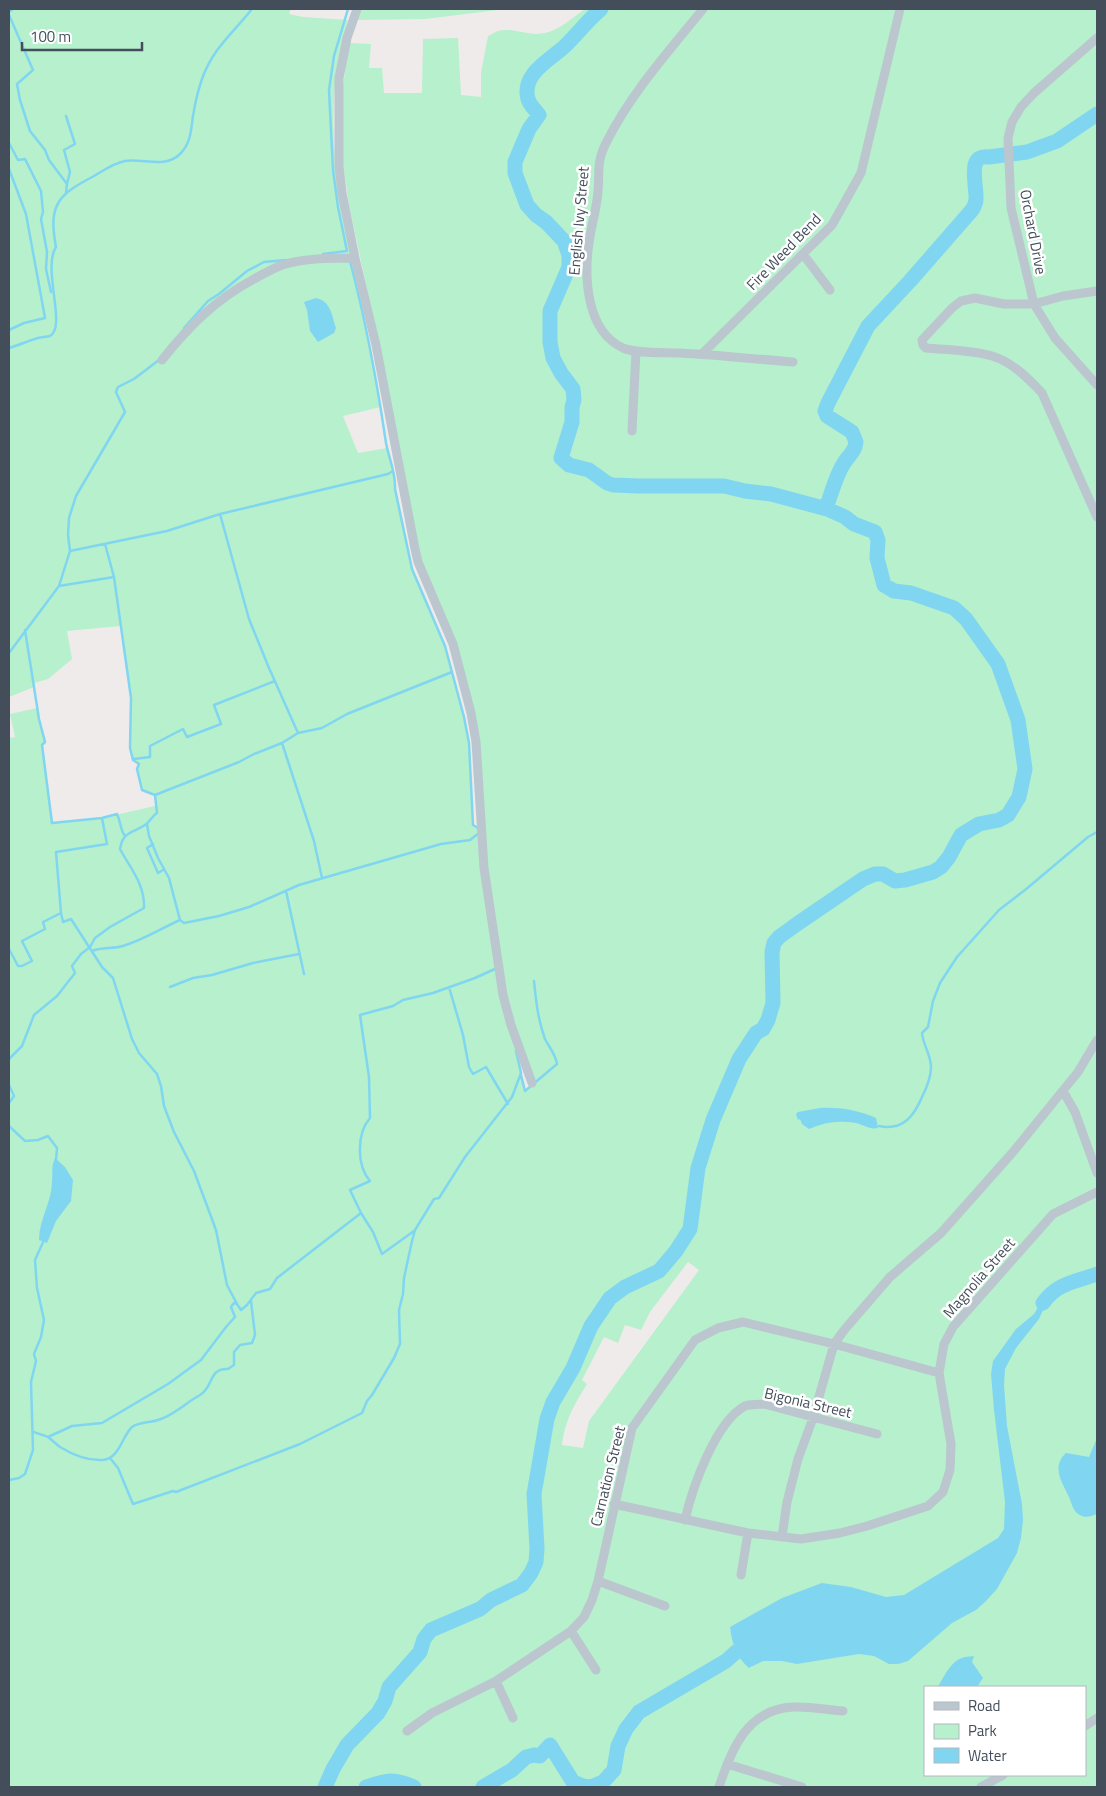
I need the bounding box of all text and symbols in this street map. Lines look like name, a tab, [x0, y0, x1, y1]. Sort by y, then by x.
scale bar	[22, 20, 142, 52]
text: 100 m	[30, 25, 71, 48]
street label: English Ivy Street	[562, 165, 595, 276]
street label: Orchard Drive	[1014, 187, 1053, 276]
street label: Fire Weed Bend	[741, 208, 826, 295]
street label: Magnolia Street	[937, 1232, 1021, 1323]
street label: Bigonia Street	[762, 1381, 855, 1424]
street label: Carnation Street	[584, 1422, 631, 1529]
legend	[924, 1686, 1086, 1776]
text: Road	[968, 1694, 1000, 1717]
text: Park	[968, 1719, 997, 1742]
text: Water	[968, 1744, 1007, 1767]

